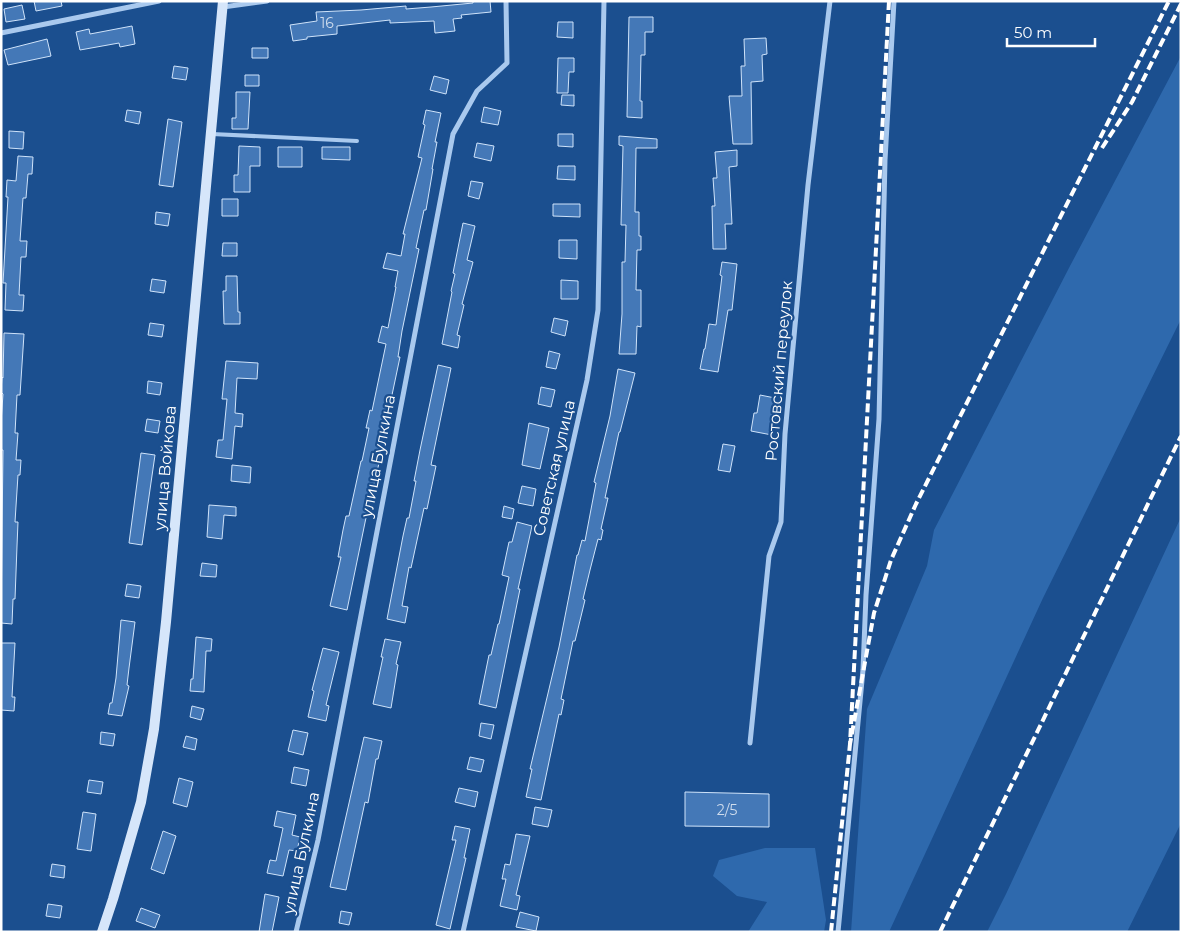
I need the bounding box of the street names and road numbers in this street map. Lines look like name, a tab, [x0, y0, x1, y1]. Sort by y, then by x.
street label: Ростовский переулок	[762, 279, 796, 462]
street label: улица Булкина	[357, 393, 399, 520]
street label: Советская улица	[529, 398, 579, 538]
street label: улица Войкова	[150, 405, 180, 532]
street label: улица Булкина	[279, 790, 323, 917]

